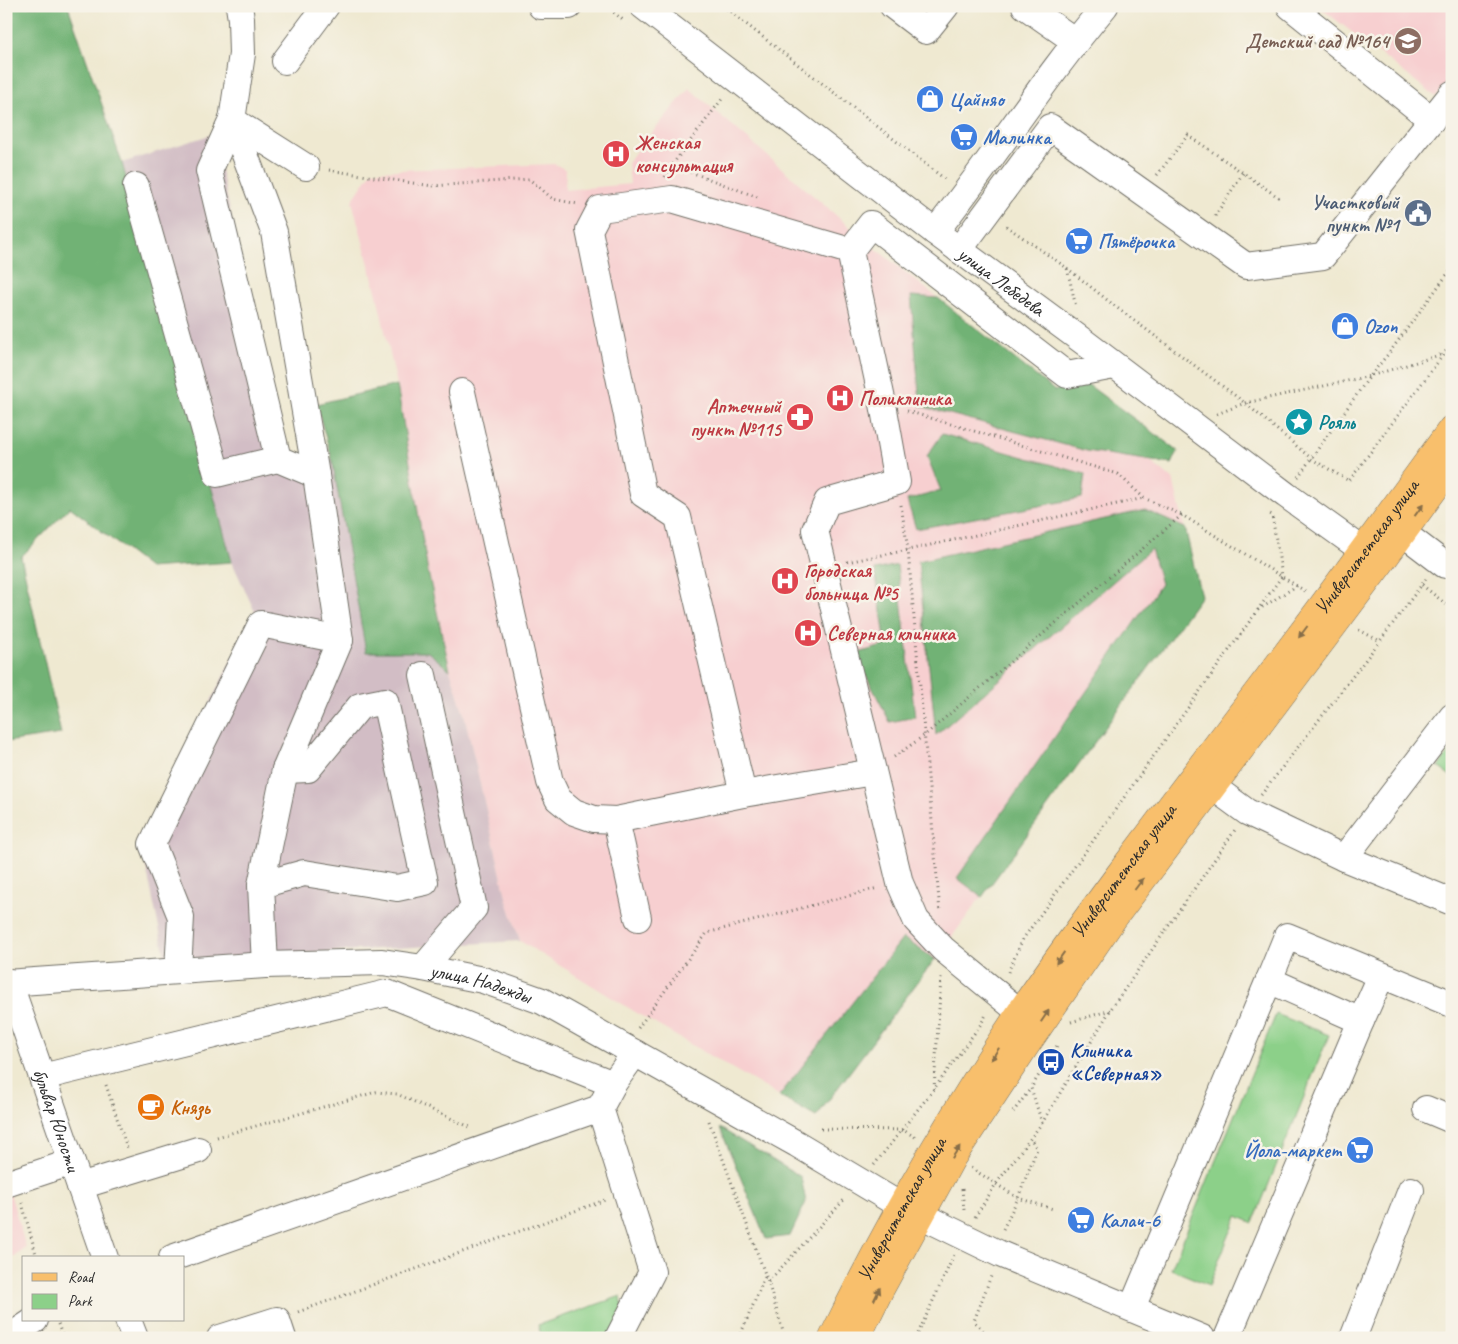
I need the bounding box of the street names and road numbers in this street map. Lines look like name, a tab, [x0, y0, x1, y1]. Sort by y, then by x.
street label: улица Лебедева	[952, 241, 1051, 323]
street label: Университетская улица	[1309, 473, 1425, 620]
street label: Университетская улица	[1065, 797, 1183, 943]
street label: улица Надежды	[427, 958, 536, 1010]
street label: бульвар Юности	[27, 1065, 86, 1176]
street label: Университетская улица	[852, 1131, 953, 1286]

